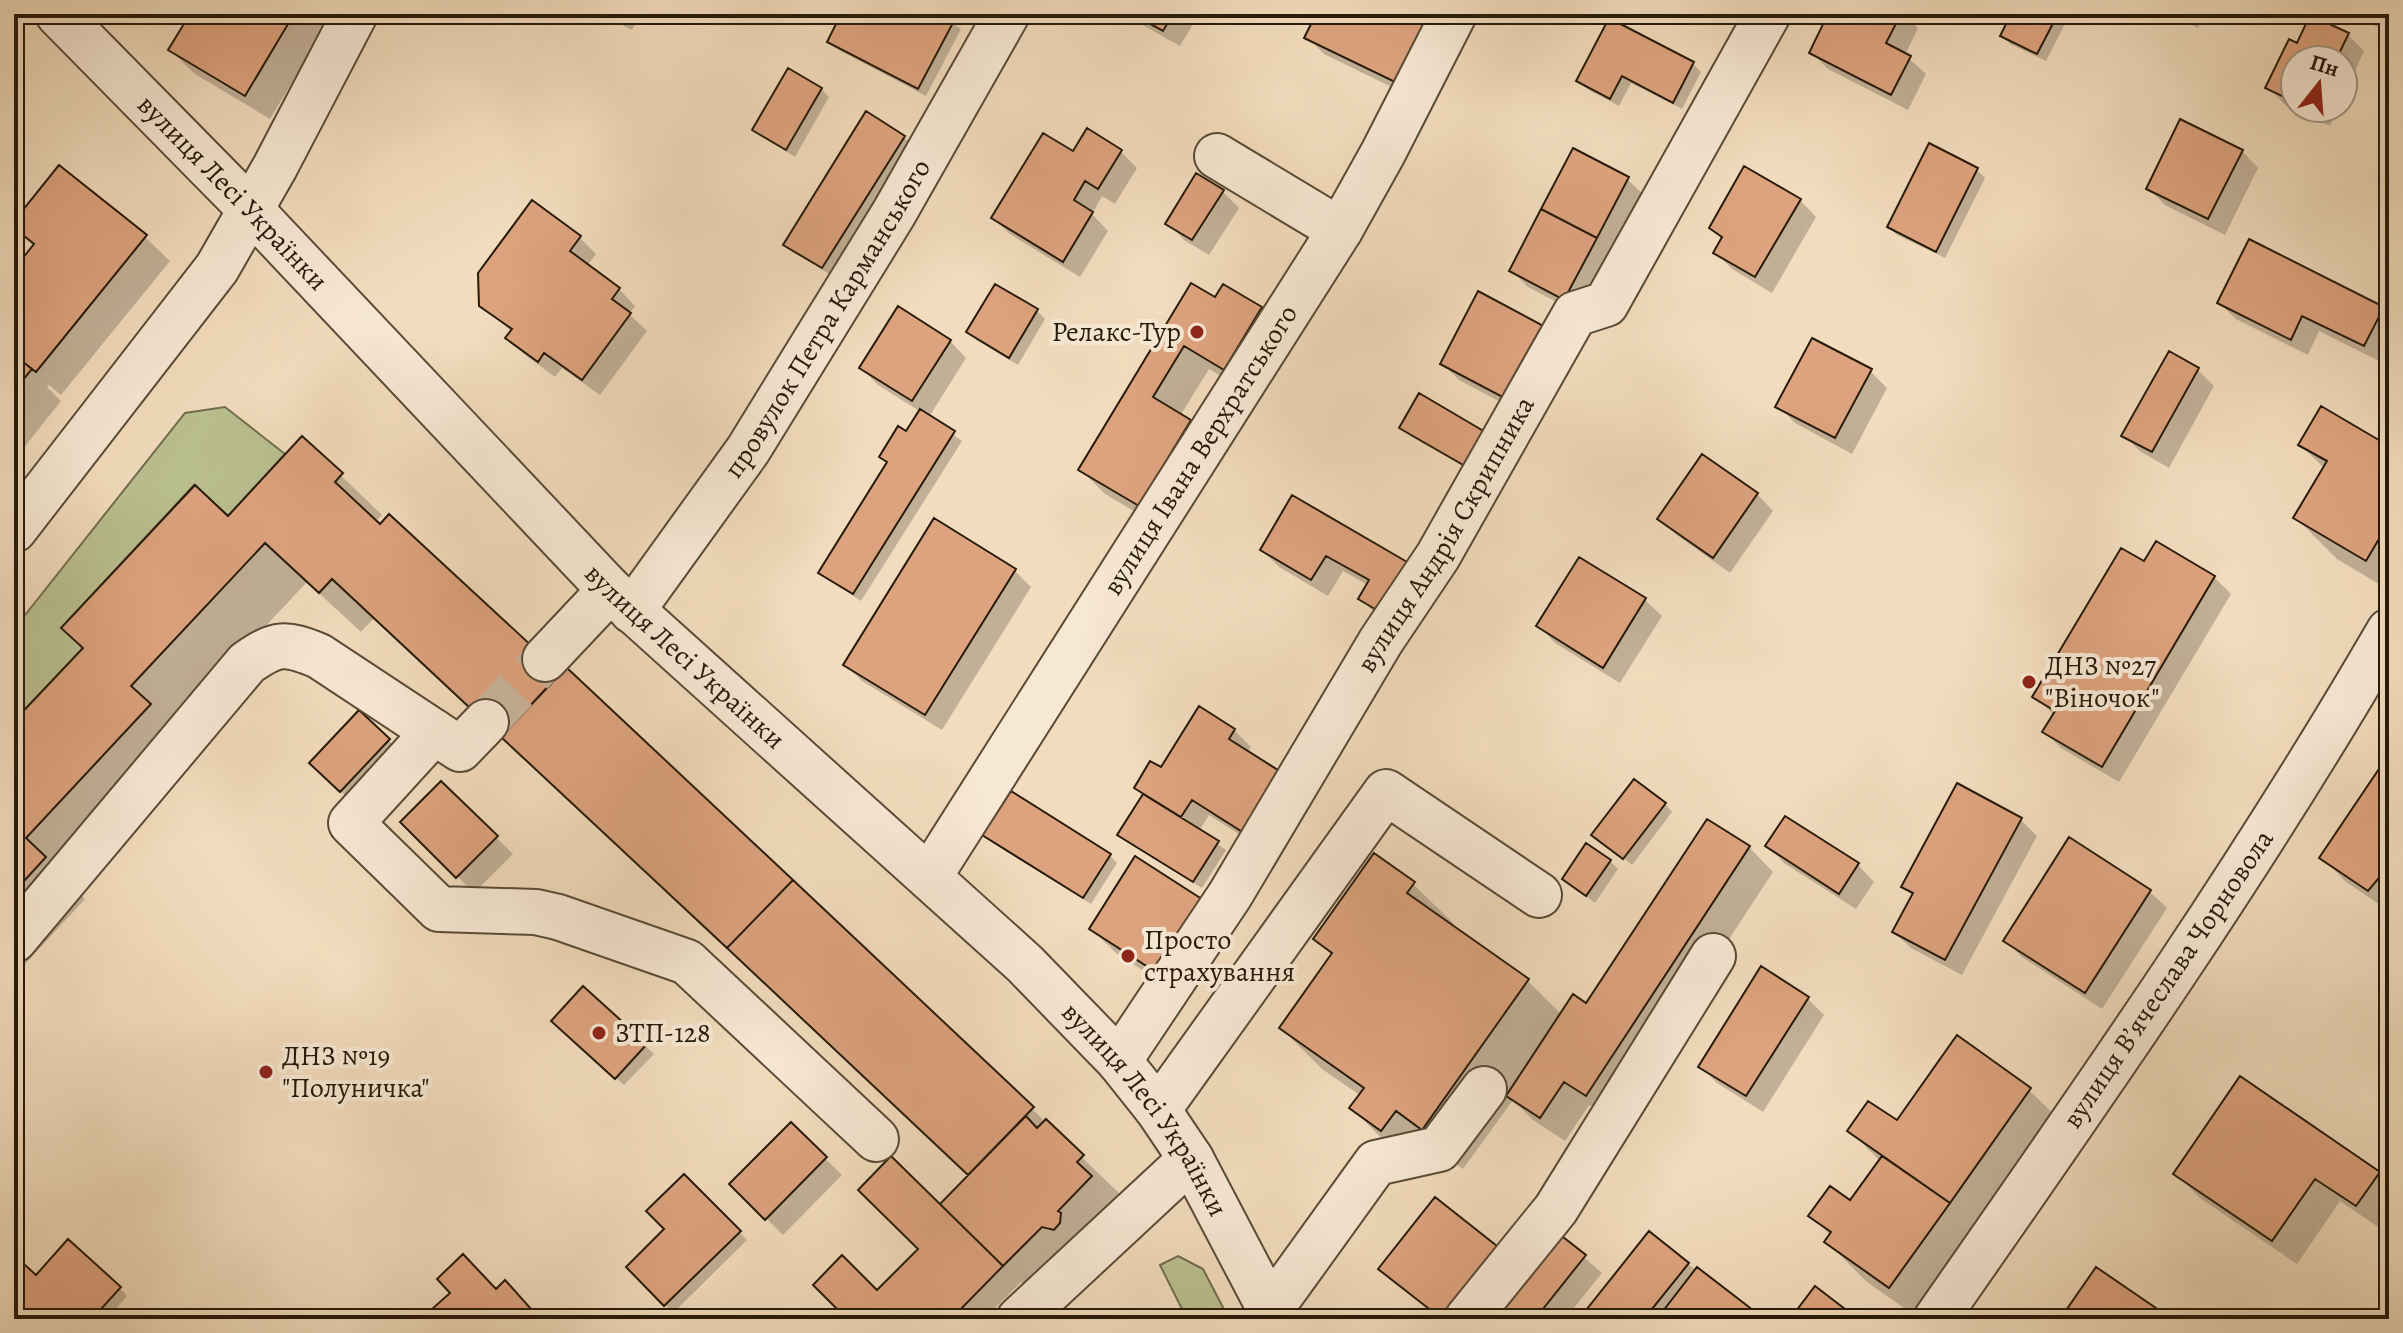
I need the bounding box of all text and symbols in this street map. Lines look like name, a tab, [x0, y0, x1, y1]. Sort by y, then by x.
north arrow	[2279, 44, 2359, 124]
text: Пн	[2306, 47, 2343, 84]
street label: вулиця Лесі Українки	[129, 86, 337, 299]
street label: провулок Петра Карманського	[715, 152, 940, 486]
street label: вулиця Івана Верхратського	[1094, 297, 1307, 602]
place label: Релакс-Тур	[1052, 313, 1181, 351]
marker: Релакс-Тур	[1188, 323, 1206, 341]
street label: вулиця Андрія Скрипника	[1348, 389, 1544, 680]
street label: вулиця Лесі Українки	[576, 555, 794, 758]
place label: ДНЗ №27 "Віночок"	[2045, 647, 2160, 717]
marker: ДНЗ №27 "Віночок"	[2020, 673, 2038, 691]
street label: вулиця Вʼячеслава Чорновола	[2054, 822, 2282, 1136]
place label: Просто страхування	[1144, 921, 1295, 991]
marker: Просто страхування	[1119, 947, 1137, 965]
street label: вулиця Лесі Українки	[1053, 994, 1237, 1223]
place label: ЗТП-128	[615, 1014, 711, 1052]
marker: ЗТП-128	[590, 1024, 608, 1042]
place label: ДНЗ №19 "Полуничка"	[282, 1037, 430, 1107]
marker: ДНЗ №19 "Полуничка"	[257, 1063, 275, 1081]

